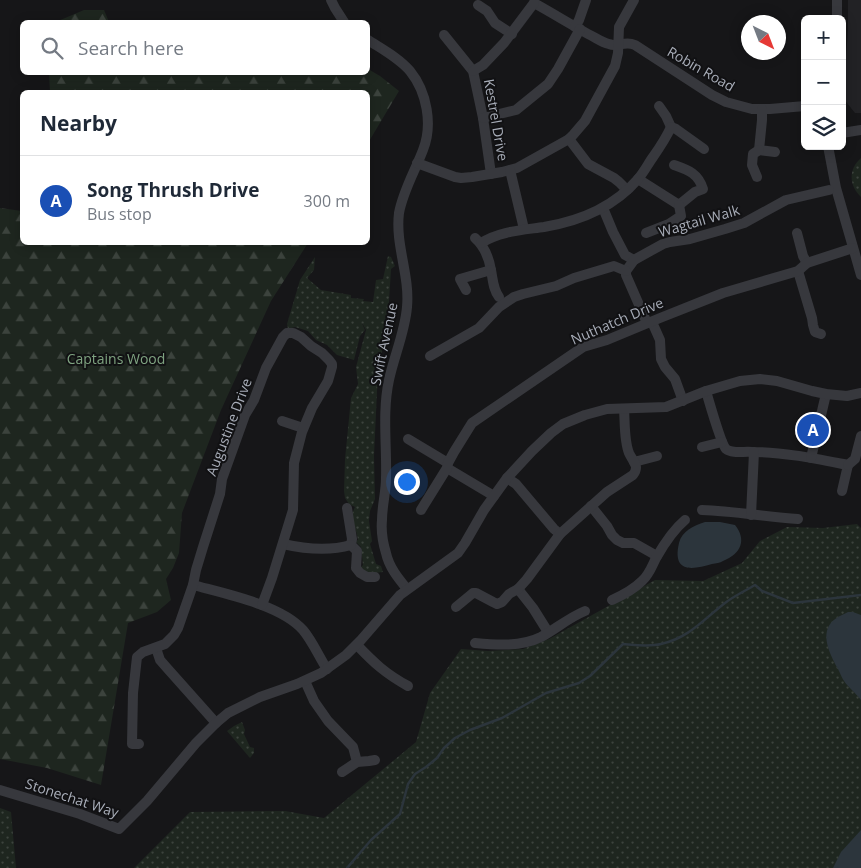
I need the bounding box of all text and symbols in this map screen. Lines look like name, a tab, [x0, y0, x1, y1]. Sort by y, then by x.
north arrow	[741, 15, 786, 60]
map controls	[801, 15, 846, 150]
button: +	[801, 15, 846, 60]
search box	[20, 20, 370, 75]
icon: search	[38, 34, 66, 62]
text: Search here	[78, 35, 184, 61]
street label: Robin Road	[664, 42, 738, 95]
button: −	[801, 60, 846, 105]
street label: Kestrel Drive	[480, 77, 513, 163]
button: layers	[801, 105, 846, 150]
text: Nearby	[40, 109, 117, 137]
text: Song Thrush Drive	[87, 177, 259, 203]
text: A	[50, 190, 62, 212]
text: 300 m	[304, 190, 350, 212]
street label: Wagtail Walk	[656, 200, 742, 241]
text: Bus stop	[87, 203, 152, 225]
street label: Nuthatch Drive	[568, 292, 666, 349]
street label: Swift Avenue	[365, 301, 402, 387]
park label: Captains Wood	[67, 349, 165, 368]
street label: Augustine Drive	[201, 375, 256, 478]
pin: A	[797, 411, 829, 449]
your location	[394, 469, 420, 495]
street label: Stonechat Way	[23, 774, 122, 822]

